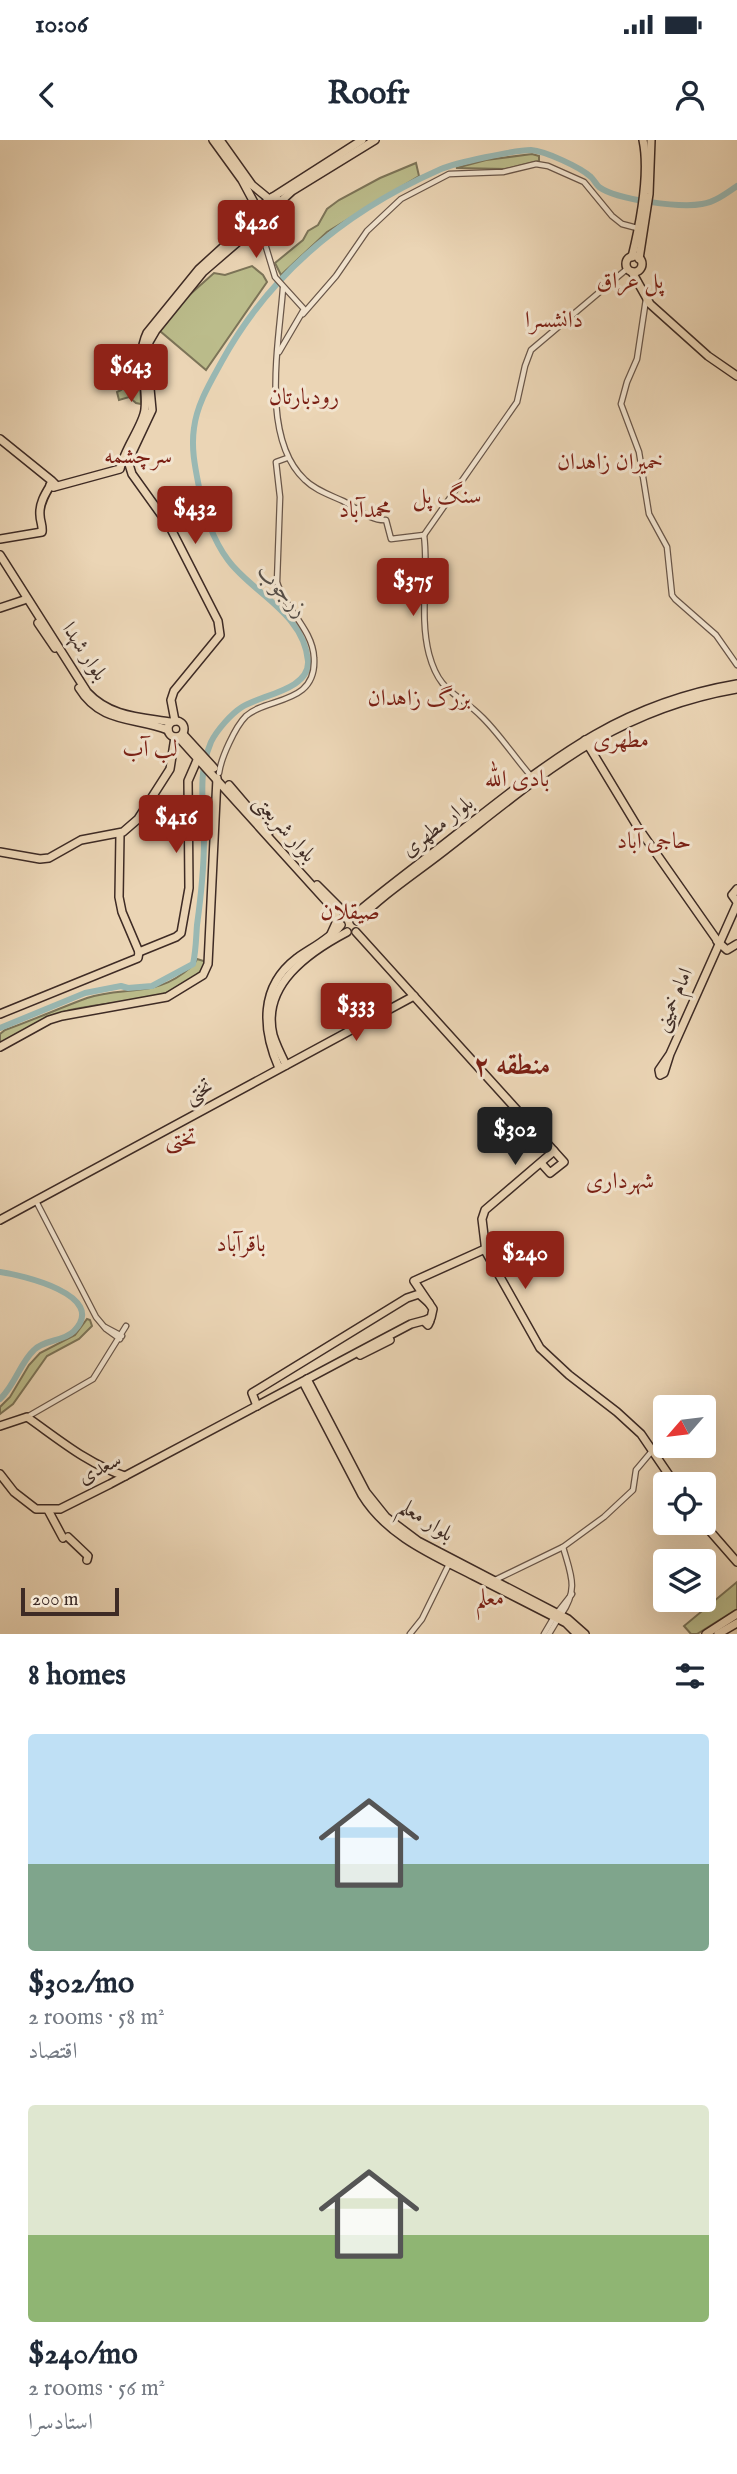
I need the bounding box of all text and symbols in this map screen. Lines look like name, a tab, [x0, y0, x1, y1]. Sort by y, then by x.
text: 10:06	[35, 8, 88, 41]
text: Roofr	[328, 74, 409, 115]
icon: back	[28, 76, 66, 114]
icon: person	[671, 76, 709, 114]
pin: $426	[215, 200, 297, 260]
text: $426	[234, 208, 278, 237]
district label: پل عراق	[597, 267, 665, 297]
district label: دانشسرا	[525, 306, 583, 335]
pin: $643	[90, 344, 172, 404]
text: $643	[110, 352, 152, 381]
district label: رودبارتان	[269, 383, 339, 412]
district label: سرچشمه	[104, 442, 172, 471]
district label: خمیران زاهدان	[557, 448, 663, 477]
district label: سنگ پل	[413, 481, 481, 512]
pin: $432	[154, 486, 236, 546]
text: $432	[173, 494, 217, 523]
district label: محمدآباد	[339, 496, 391, 525]
water label: زرجوب	[250, 558, 314, 624]
pin: $375	[372, 559, 454, 618]
text: $375	[393, 566, 433, 595]
street label: بلوار شهدا	[55, 617, 113, 687]
district label: بزرگ زاهدان	[368, 684, 470, 713]
district label: مطهری	[593, 726, 649, 755]
district label: لب آب	[122, 735, 178, 764]
district label: بادی الله	[485, 760, 549, 794]
street label: بلوار شریعتی	[247, 790, 321, 868]
street label: بلوار مطهری	[396, 790, 480, 864]
pin: $416	[135, 796, 217, 855]
text: $416	[155, 803, 197, 832]
district label: حاجی آباد	[617, 827, 691, 856]
district label: صیقلان	[320, 898, 380, 927]
street label: امام خمینی	[648, 964, 703, 1037]
pin: $333	[315, 984, 397, 1043]
text: $333	[337, 991, 375, 1020]
district label: منطقه ۲	[474, 1049, 550, 1084]
street label: تختی	[180, 1073, 218, 1111]
pin: $302	[474, 1108, 556, 1167]
text: $302	[493, 1115, 537, 1144]
district label: تختی	[165, 1125, 197, 1154]
district label: شهرداری	[586, 1167, 654, 1196]
district label: باقرآباد	[216, 1230, 266, 1259]
pin: $240	[484, 1232, 566, 1291]
text: $240	[502, 1239, 548, 1268]
north arrow	[653, 1395, 716, 1458]
map controls	[653, 1395, 716, 1612]
street label: سعدی	[74, 1447, 126, 1491]
button: locate	[653, 1472, 716, 1535]
street label: بلوار معلم	[390, 1493, 458, 1554]
button: layers	[653, 1549, 716, 1612]
district label: معلم	[476, 1584, 504, 1620]
scale bar	[21, 1585, 119, 1617]
text: 200 m	[32, 1588, 78, 1612]
text: 8 homes	[28, 1657, 126, 1695]
icon: filters	[671, 1657, 709, 1695]
icon: home	[306, 1780, 432, 1906]
text: $302/mo	[28, 1965, 134, 2003]
text: 2 rooms · 58 m²	[28, 2003, 165, 2032]
text: اقتصاد	[28, 2037, 78, 2066]
icon: home	[306, 2151, 432, 2277]
text: $240/mo	[28, 2336, 138, 2374]
text: 2 rooms · 56 m²	[28, 2374, 165, 2403]
text: استادسرا	[28, 2408, 93, 2437]

